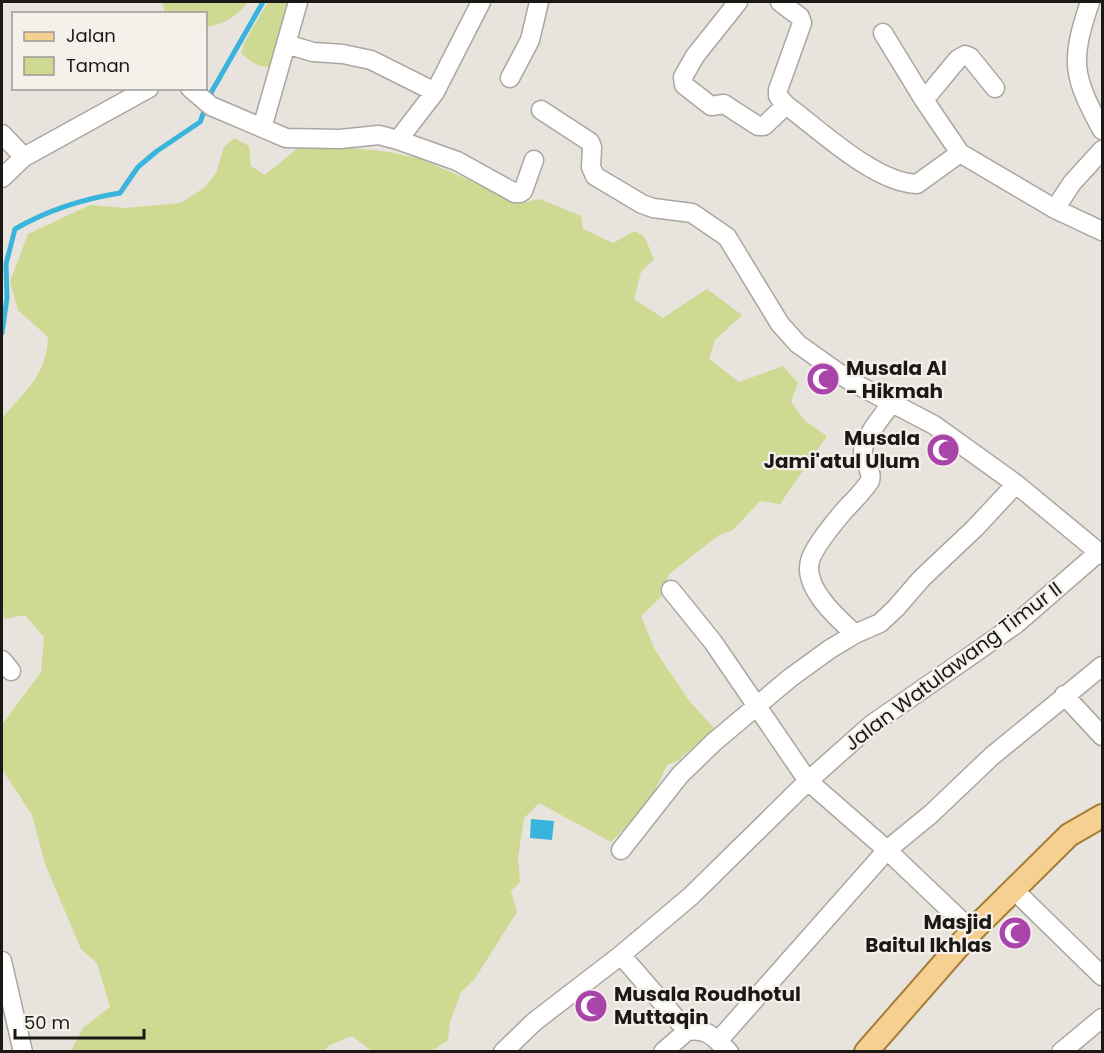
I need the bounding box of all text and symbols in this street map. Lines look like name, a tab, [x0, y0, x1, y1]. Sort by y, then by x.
legend	[12, 12, 207, 90]
text: Jalan	[66, 23, 116, 48]
text: Taman	[66, 53, 130, 78]
place label: Musala Al - Hikmah	[846, 354, 947, 405]
mosque icon: Musala Al - Hikmah	[805, 361, 841, 397]
place label: Musala Jami'atul Ulum	[763, 424, 920, 475]
mosque icon: Musala Jami'atul Ulum	[925, 432, 961, 468]
street label: Jalan Watulawang Timur II	[839, 575, 1067, 757]
place label: Masjid Baitul Ikhlas	[865, 908, 992, 959]
mosque icon: Masjid Baitul Ikhlas	[997, 915, 1033, 951]
place label: Musala Roudhotul Muttaqin	[614, 980, 801, 1031]
mosque icon: Musala Roudhotul Muttaqin	[573, 988, 609, 1024]
scale bar	[15, 1002, 144, 1040]
text: 50 m	[24, 1010, 70, 1035]

